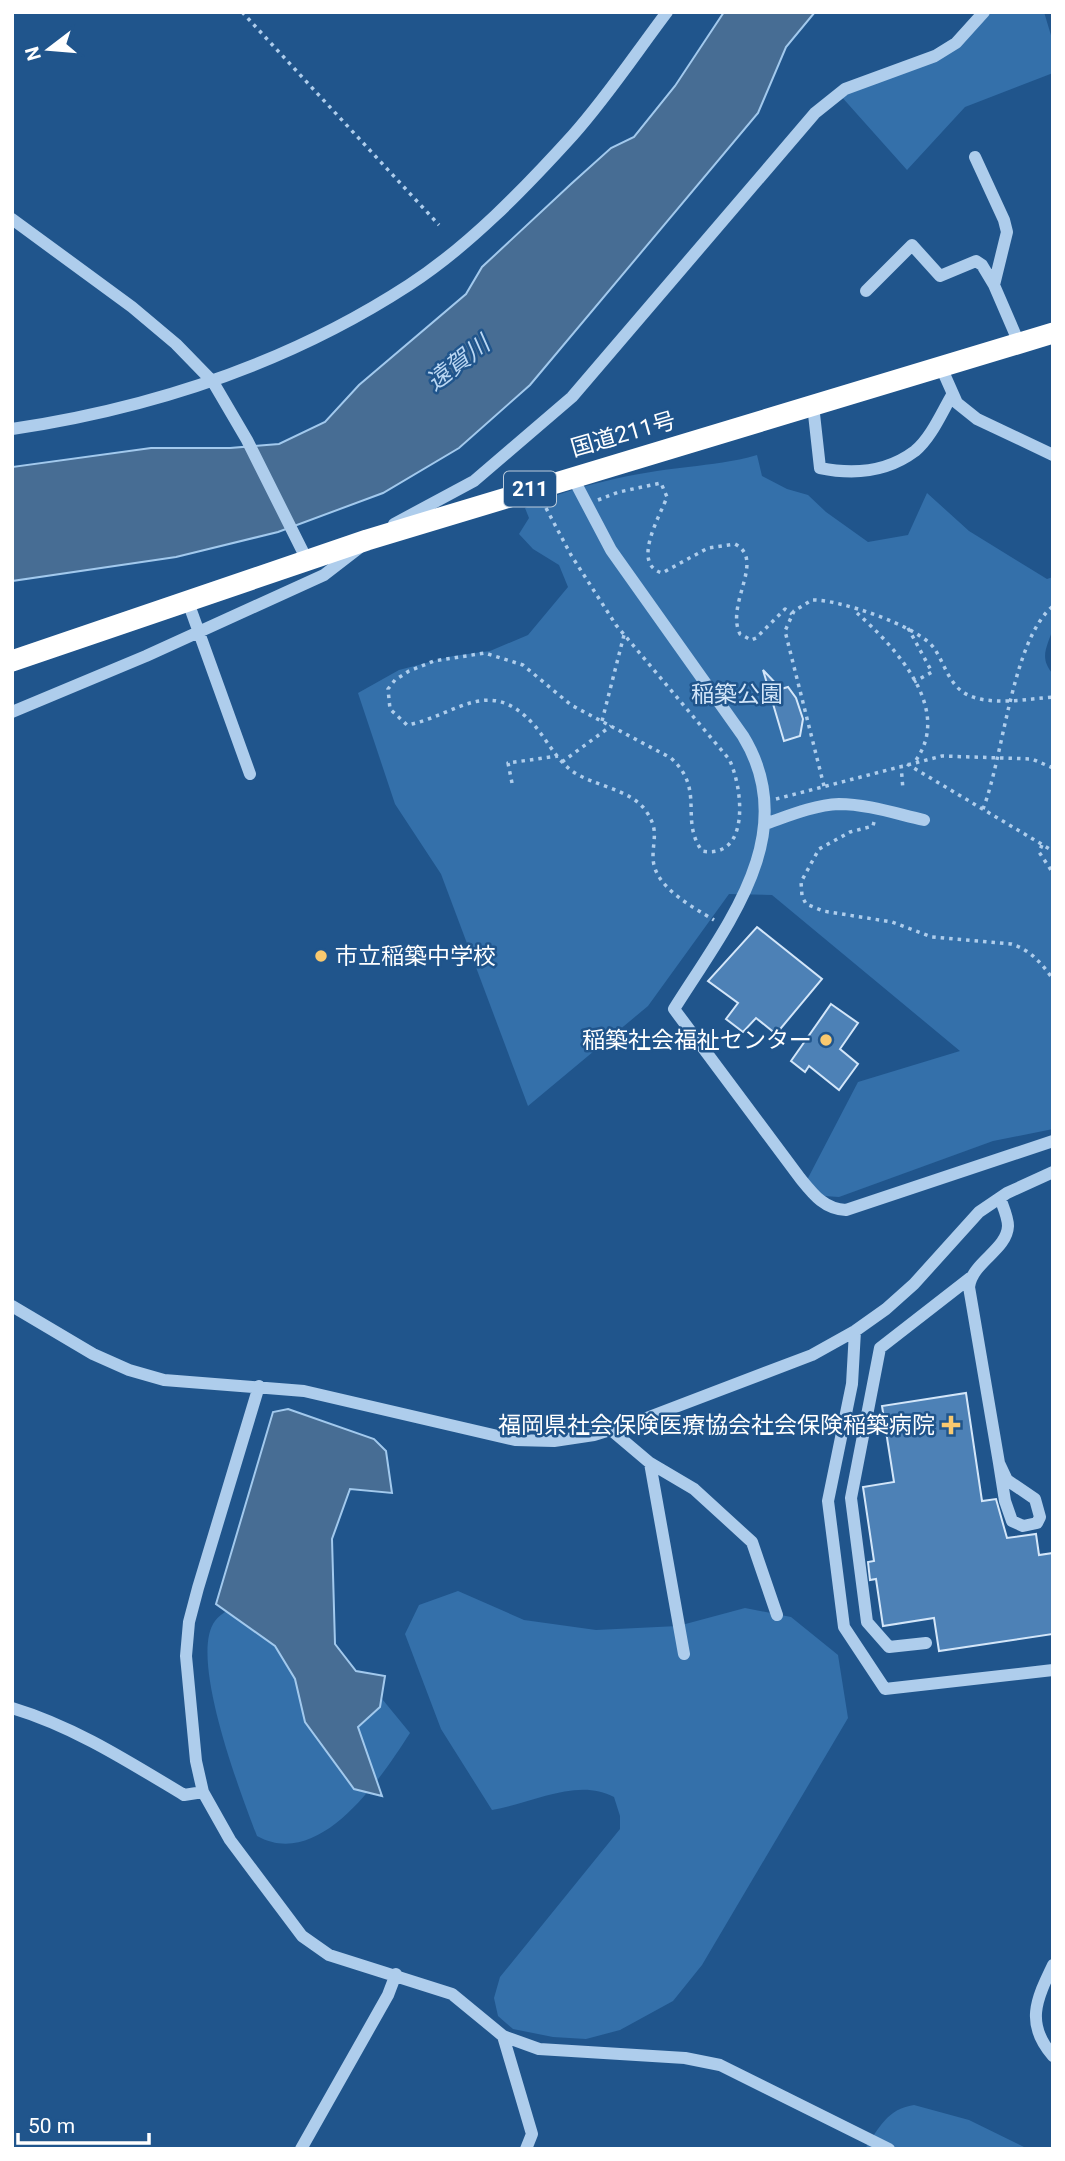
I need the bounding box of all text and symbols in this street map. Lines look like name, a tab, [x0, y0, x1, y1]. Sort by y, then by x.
north arrow	[14, 14, 84, 84]
text: N	[20, 44, 46, 63]
water label: 遠賀川	[421, 328, 497, 396]
street label: 国道211号	[568, 407, 679, 462]
road number: 211	[504, 472, 556, 506]
park label: 稲築公園	[691, 681, 783, 708]
place label: 市立稲築中学校	[335, 943, 496, 970]
marker: 市立稲築中学校	[313, 948, 329, 964]
place label: 稲築社会福祉センター	[582, 1027, 812, 1054]
marker: 稲築社会福祉センター	[818, 1032, 834, 1048]
place label: 福岡県社会保険医療協会社会保険稲築病院	[498, 1412, 935, 1439]
marker: 福岡県社会保険医療協会社会保険稲築病院	[941, 1415, 961, 1435]
scale bar	[18, 2102, 149, 2146]
text: 50 m	[28, 2114, 75, 2138]

